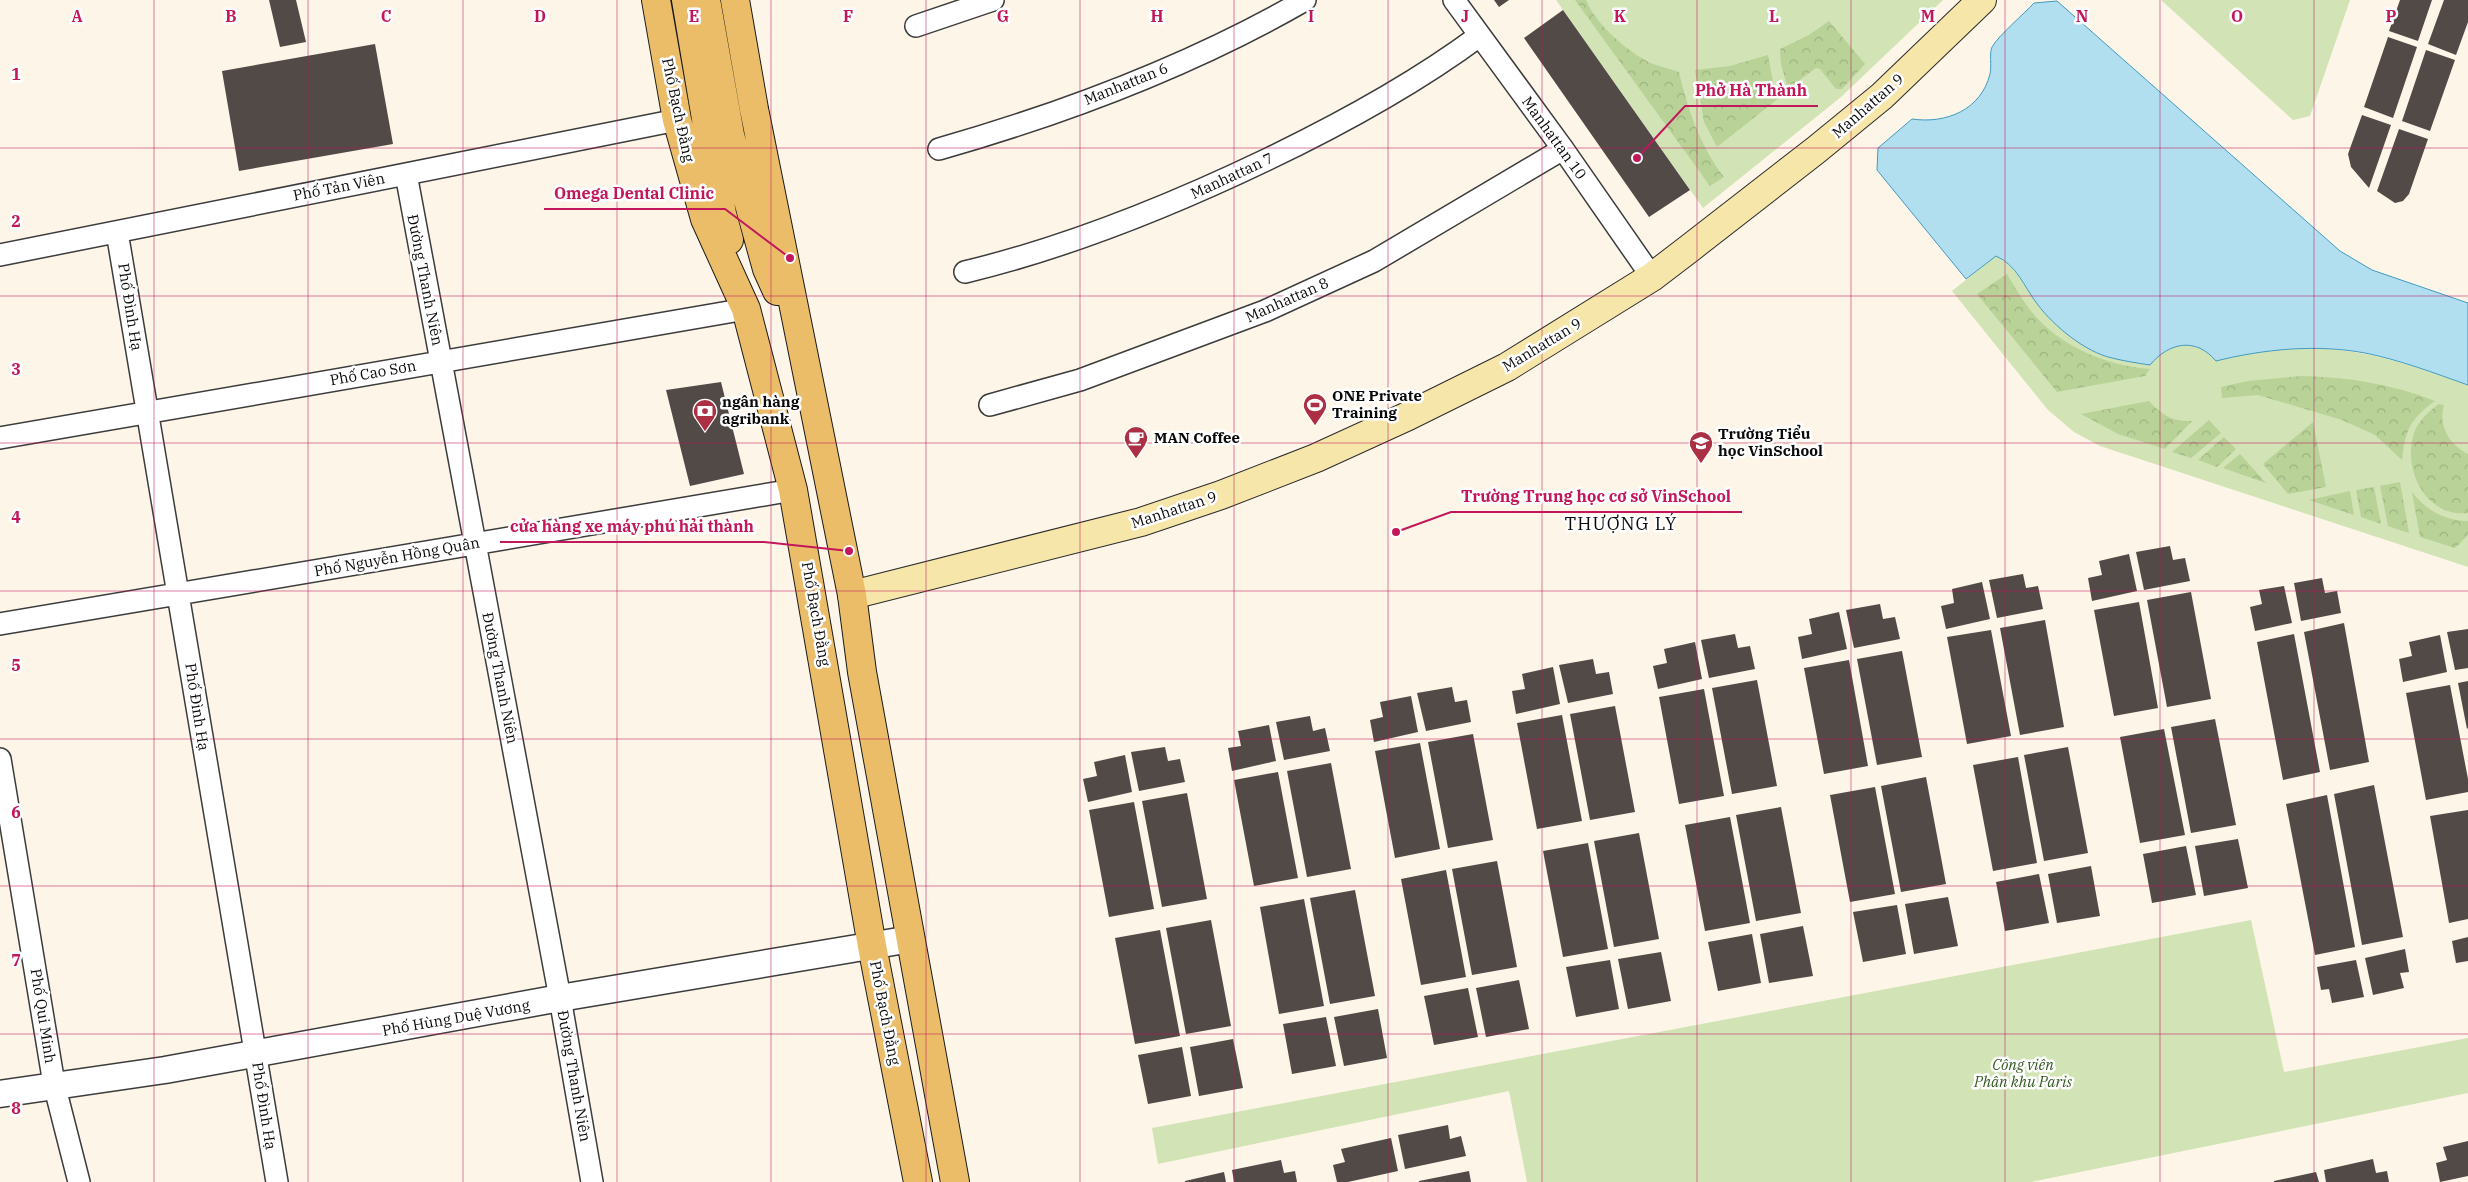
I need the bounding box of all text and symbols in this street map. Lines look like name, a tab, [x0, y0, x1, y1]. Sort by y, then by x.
text: A	[71, 6, 83, 26]
text: B	[225, 6, 237, 26]
text: C	[381, 6, 391, 26]
text: D	[534, 6, 546, 26]
text: E	[689, 6, 699, 26]
text: F	[843, 6, 853, 26]
text: G	[997, 6, 1009, 26]
text: H	[1151, 6, 1164, 26]
text: I	[1308, 6, 1314, 26]
text: J	[1461, 6, 1469, 26]
text: K	[1614, 6, 1627, 26]
text: L	[1769, 6, 1779, 26]
text: M	[1921, 6, 1935, 26]
text: N	[2076, 6, 2088, 26]
text: O	[2231, 6, 2243, 26]
text: P	[2386, 6, 2397, 26]
street label: Phố Bạch Đằng	[658, 56, 699, 164]
street label: Manhattan 6	[1081, 58, 1171, 109]
text: 1	[11, 64, 21, 84]
street label: Manhattan 9	[1828, 69, 1907, 142]
callout: Phở Hà Thành	[1685, 75, 1818, 106]
text: Phở Hà Thành	[1695, 80, 1807, 100]
street label: Manhattan 10	[1518, 92, 1591, 183]
street label: Manhattan 7	[1187, 148, 1276, 203]
street label: Phố Tản Viên	[291, 168, 387, 205]
callout: Omega Dental Clinic	[544, 178, 725, 209]
text: Omega Dental Clinic	[554, 183, 715, 203]
text: 2	[11, 211, 21, 231]
street label: Đường Thanh Niên	[403, 213, 448, 348]
street label: Phố Đình Hạ	[114, 262, 147, 352]
street label: Manhattan 8	[1242, 273, 1331, 326]
street label: Manhattan 9	[1499, 314, 1585, 376]
street label: Phố Cao Sơn	[328, 356, 418, 389]
text: 3	[11, 359, 21, 379]
place label: ONE Private Training	[1332, 386, 1422, 422]
place label: ngân hàng agribank	[722, 392, 800, 428]
sports icon: ONE Private Training	[1302, 392, 1328, 426]
bank icon: ngân hàng agribank	[692, 398, 718, 432]
place label: Trường Tiểu học VinSchool	[1718, 424, 1823, 460]
cafe icon: MAN Coffee	[1123, 425, 1149, 459]
place label: MAN Coffee	[1154, 428, 1240, 447]
school or university icon: Trường Tiểu học VinSchool	[1688, 430, 1714, 464]
callout: Trường Trung học cơ sở VinSchool	[1451, 481, 1742, 512]
text: Trường Trung học cơ sở VinSchool	[1461, 486, 1731, 506]
street label: Manhattan 9	[1129, 487, 1219, 532]
text: 4	[11, 507, 21, 527]
callout: cửa hàng xe máy phú hải thành	[500, 511, 764, 542]
district label: THƯỢNG LÝ	[1565, 512, 1677, 535]
text: cửa hàng xe máy phú hải thành	[510, 516, 754, 536]
street label: Phố Nguyễn Hồng Quân	[313, 533, 482, 580]
street label: Phố Bạch Đằng	[798, 560, 835, 668]
street label: Đường Thanh Niên	[478, 611, 523, 746]
text: 5	[11, 655, 21, 675]
street label: Phố Đình Hạ	[181, 662, 214, 752]
text: 6	[11, 802, 21, 822]
text: 7	[11, 950, 21, 970]
street label: Phố Bạch Đằng	[866, 959, 905, 1067]
street label: Phố Qui Minh	[27, 967, 60, 1065]
street label: Phố Hùng Duệ Vương	[381, 995, 531, 1040]
street label: Đường Thanh Niên	[554, 1009, 595, 1144]
park label: Công viên Phân khu Paris	[1973, 1055, 2073, 1091]
street label: Phố Đình Hạ	[248, 1061, 281, 1151]
text: 8	[11, 1098, 21, 1118]

